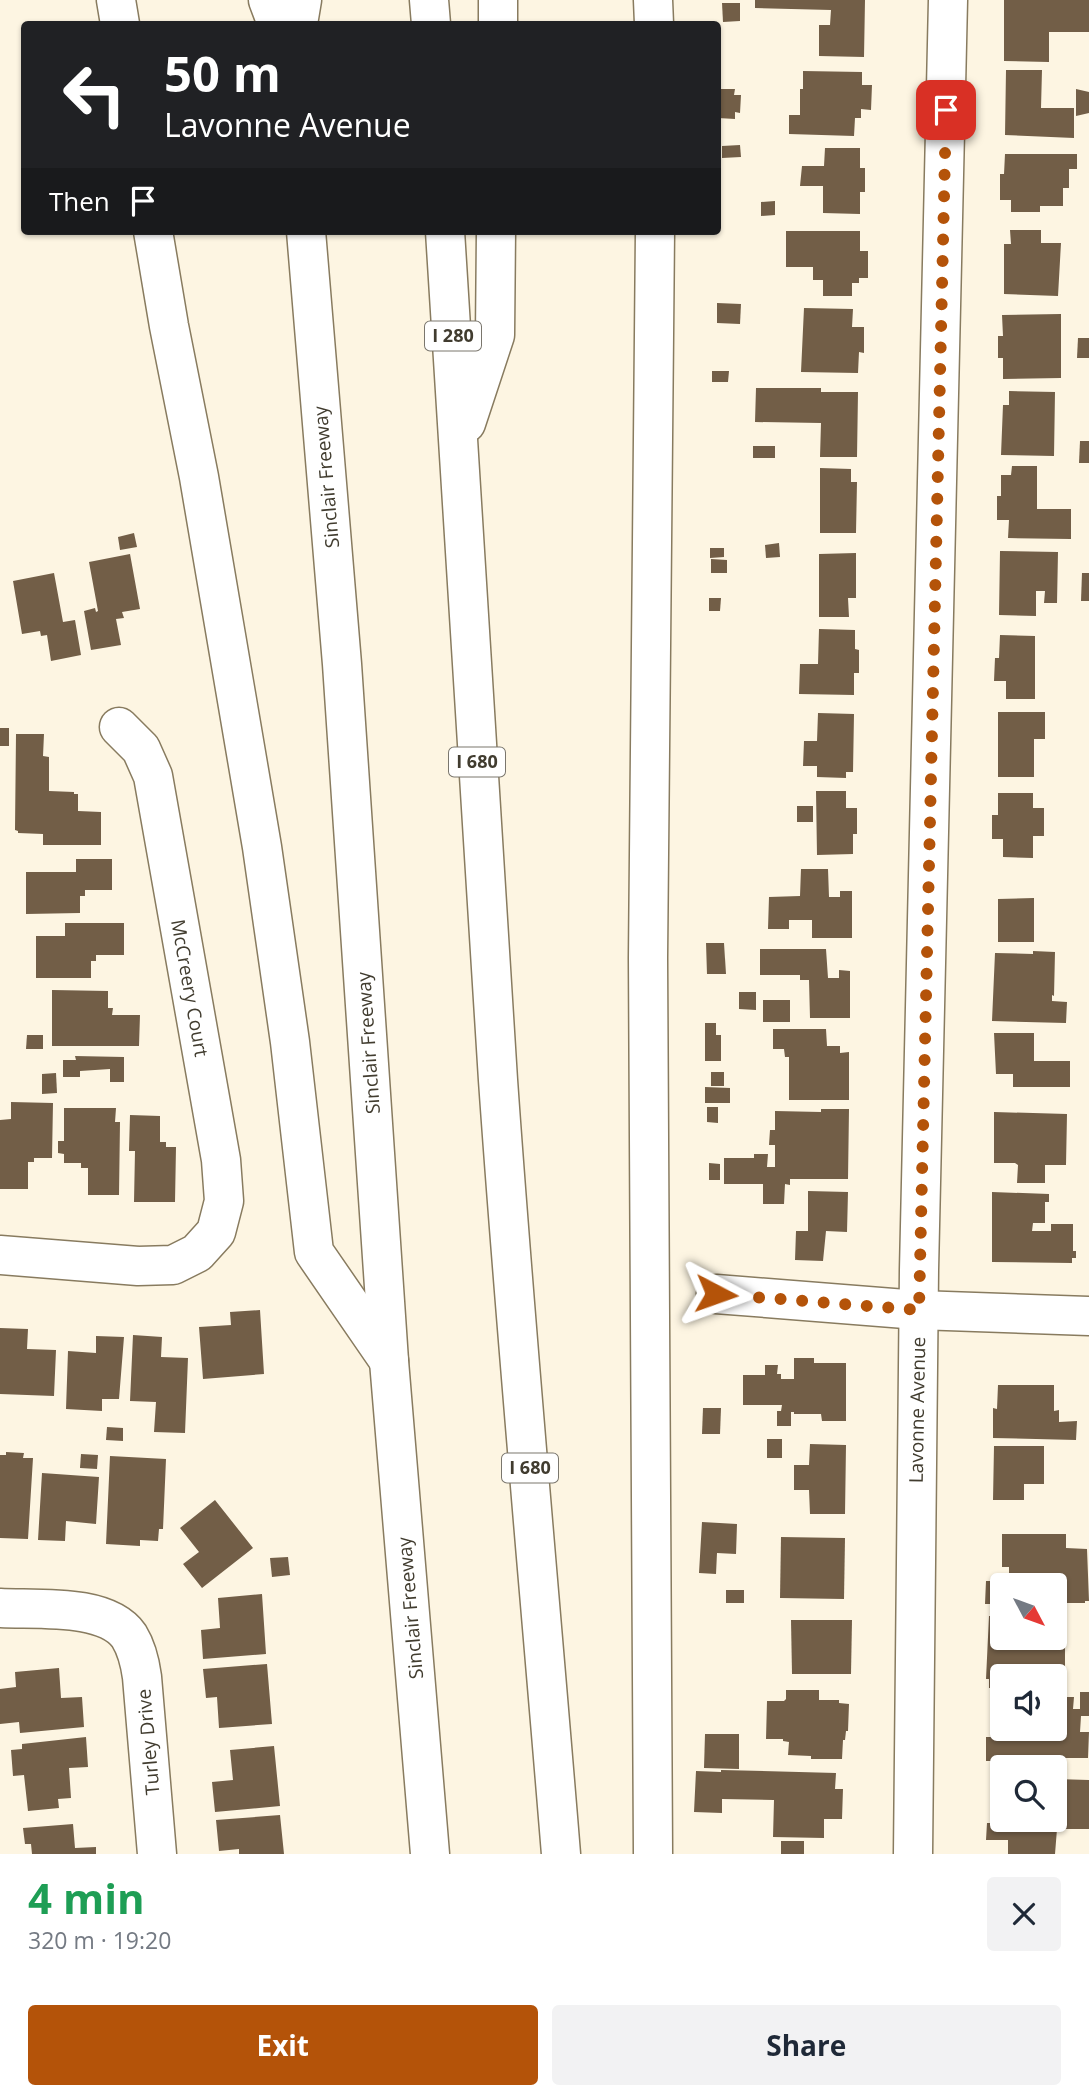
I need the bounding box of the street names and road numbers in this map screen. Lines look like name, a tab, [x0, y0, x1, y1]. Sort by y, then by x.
road number: I 280	[425, 322, 481, 350]
street label: Sinclair Freeway	[307, 404, 345, 549]
road number: I 680	[449, 748, 505, 776]
street label: McCreery Court	[165, 917, 215, 1059]
street label: Sinclair Freeway	[350, 971, 386, 1115]
street label: Lavonne Avenue	[903, 1337, 931, 1483]
road number: I 680	[502, 1454, 558, 1483]
street label: Sinclair Freeway	[391, 1535, 429, 1680]
street label: Turley Drive	[130, 1688, 166, 1796]

